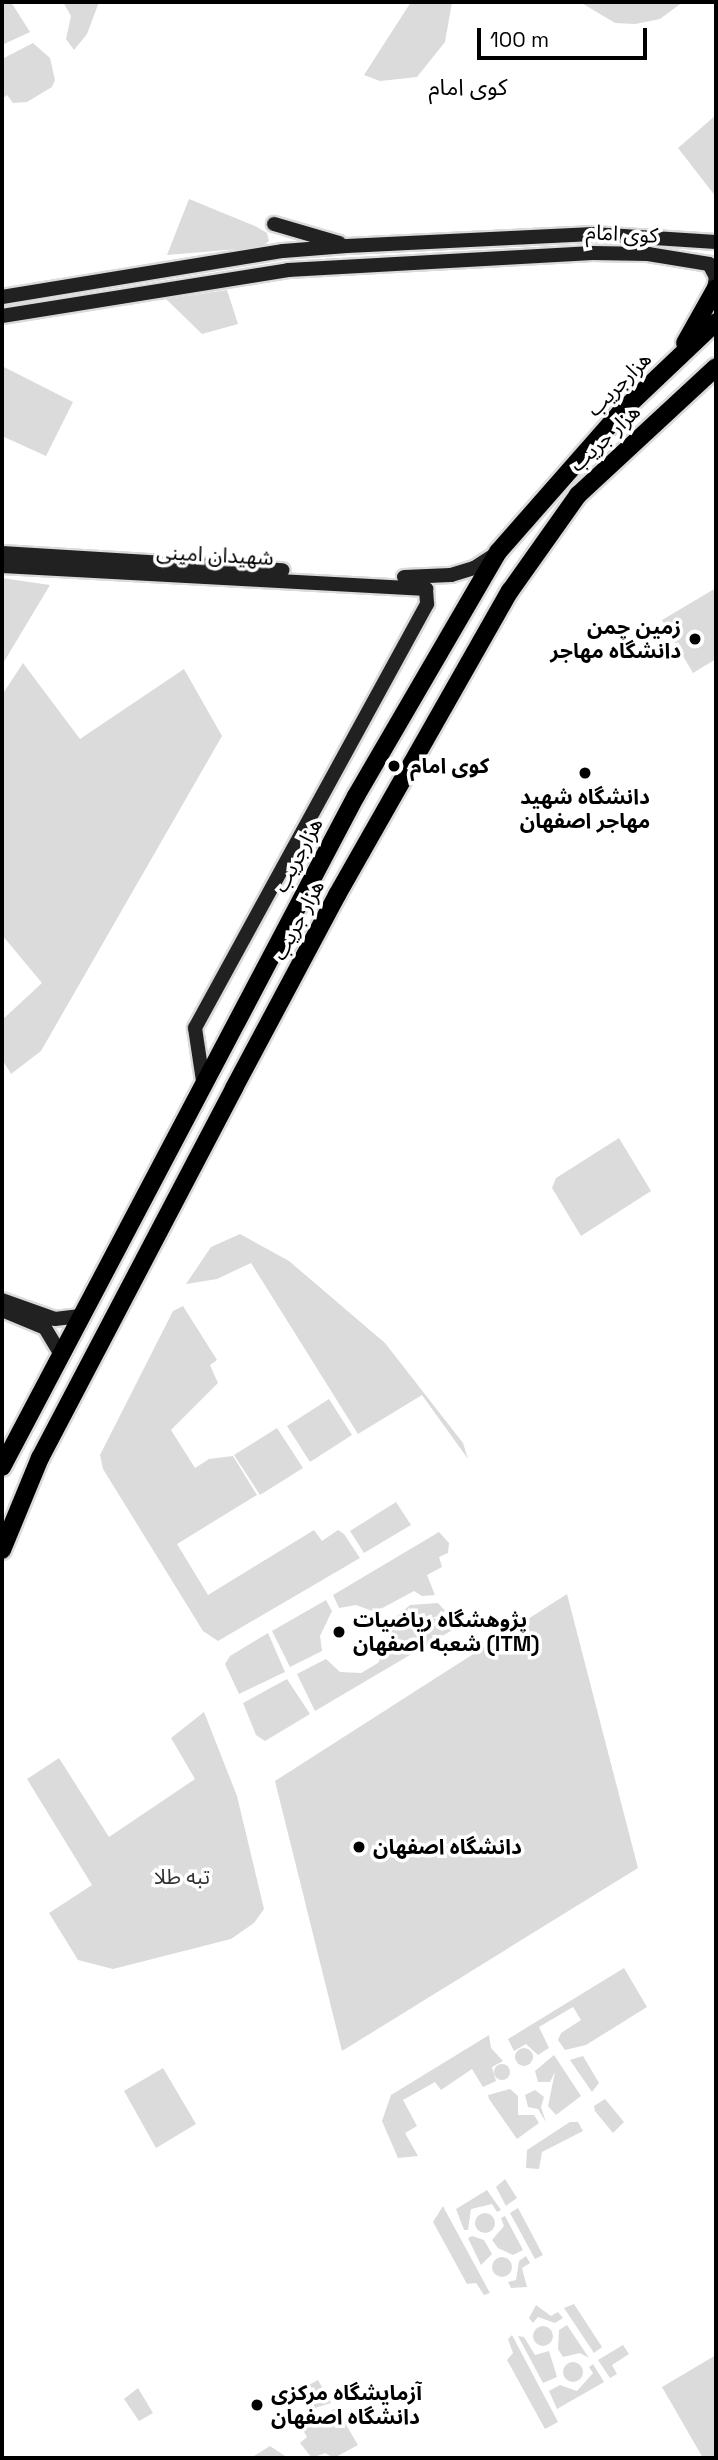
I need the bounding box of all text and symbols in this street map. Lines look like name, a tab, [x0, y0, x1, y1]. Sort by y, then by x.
scale bar	[480, 14, 650, 58]
text: 100 m	[490, 26, 549, 53]
district label: کوی امام	[428, 73, 508, 101]
street label: کوی امام	[585, 220, 659, 248]
street label: هزارجریب	[581, 346, 657, 422]
street label: هزار جریب	[565, 399, 645, 477]
street label: شهیدان امینی	[156, 539, 274, 571]
place label: زمین چمن دانشگاه مهاجر	[550, 614, 681, 664]
marker: زمین چمن دانشگاه مهاجر	[687, 631, 703, 647]
place label: کوی امام	[410, 753, 489, 779]
marker: کوی امام	[384, 756, 404, 776]
marker: دانشگاه شهید مهاجر اصفهان	[577, 765, 593, 781]
place label: دانشگاه شهید مهاجر اصفهان	[520, 784, 650, 834]
street label: هزارجریب	[268, 813, 328, 897]
street label: هزار جریب	[266, 876, 330, 964]
place label: پژوهشگاه رياضيات شعبه اصفهان (ITM)	[353, 1607, 539, 1657]
marker: پژوهشگاه رياضيات شعبه اصفهان (ITM)	[331, 1624, 347, 1640]
place label: دانشگاه اصفهان	[373, 1834, 522, 1860]
marker: دانشگاه اصفهان	[351, 1839, 367, 1855]
park label: تبه طلا	[154, 1864, 210, 1890]
place label: آزمایشگاه مرکزی دانشگاه اصفهان	[271, 2380, 422, 2430]
marker: آزمایشگاه مرکزی دانشگاه اصفهان	[249, 2397, 265, 2413]

